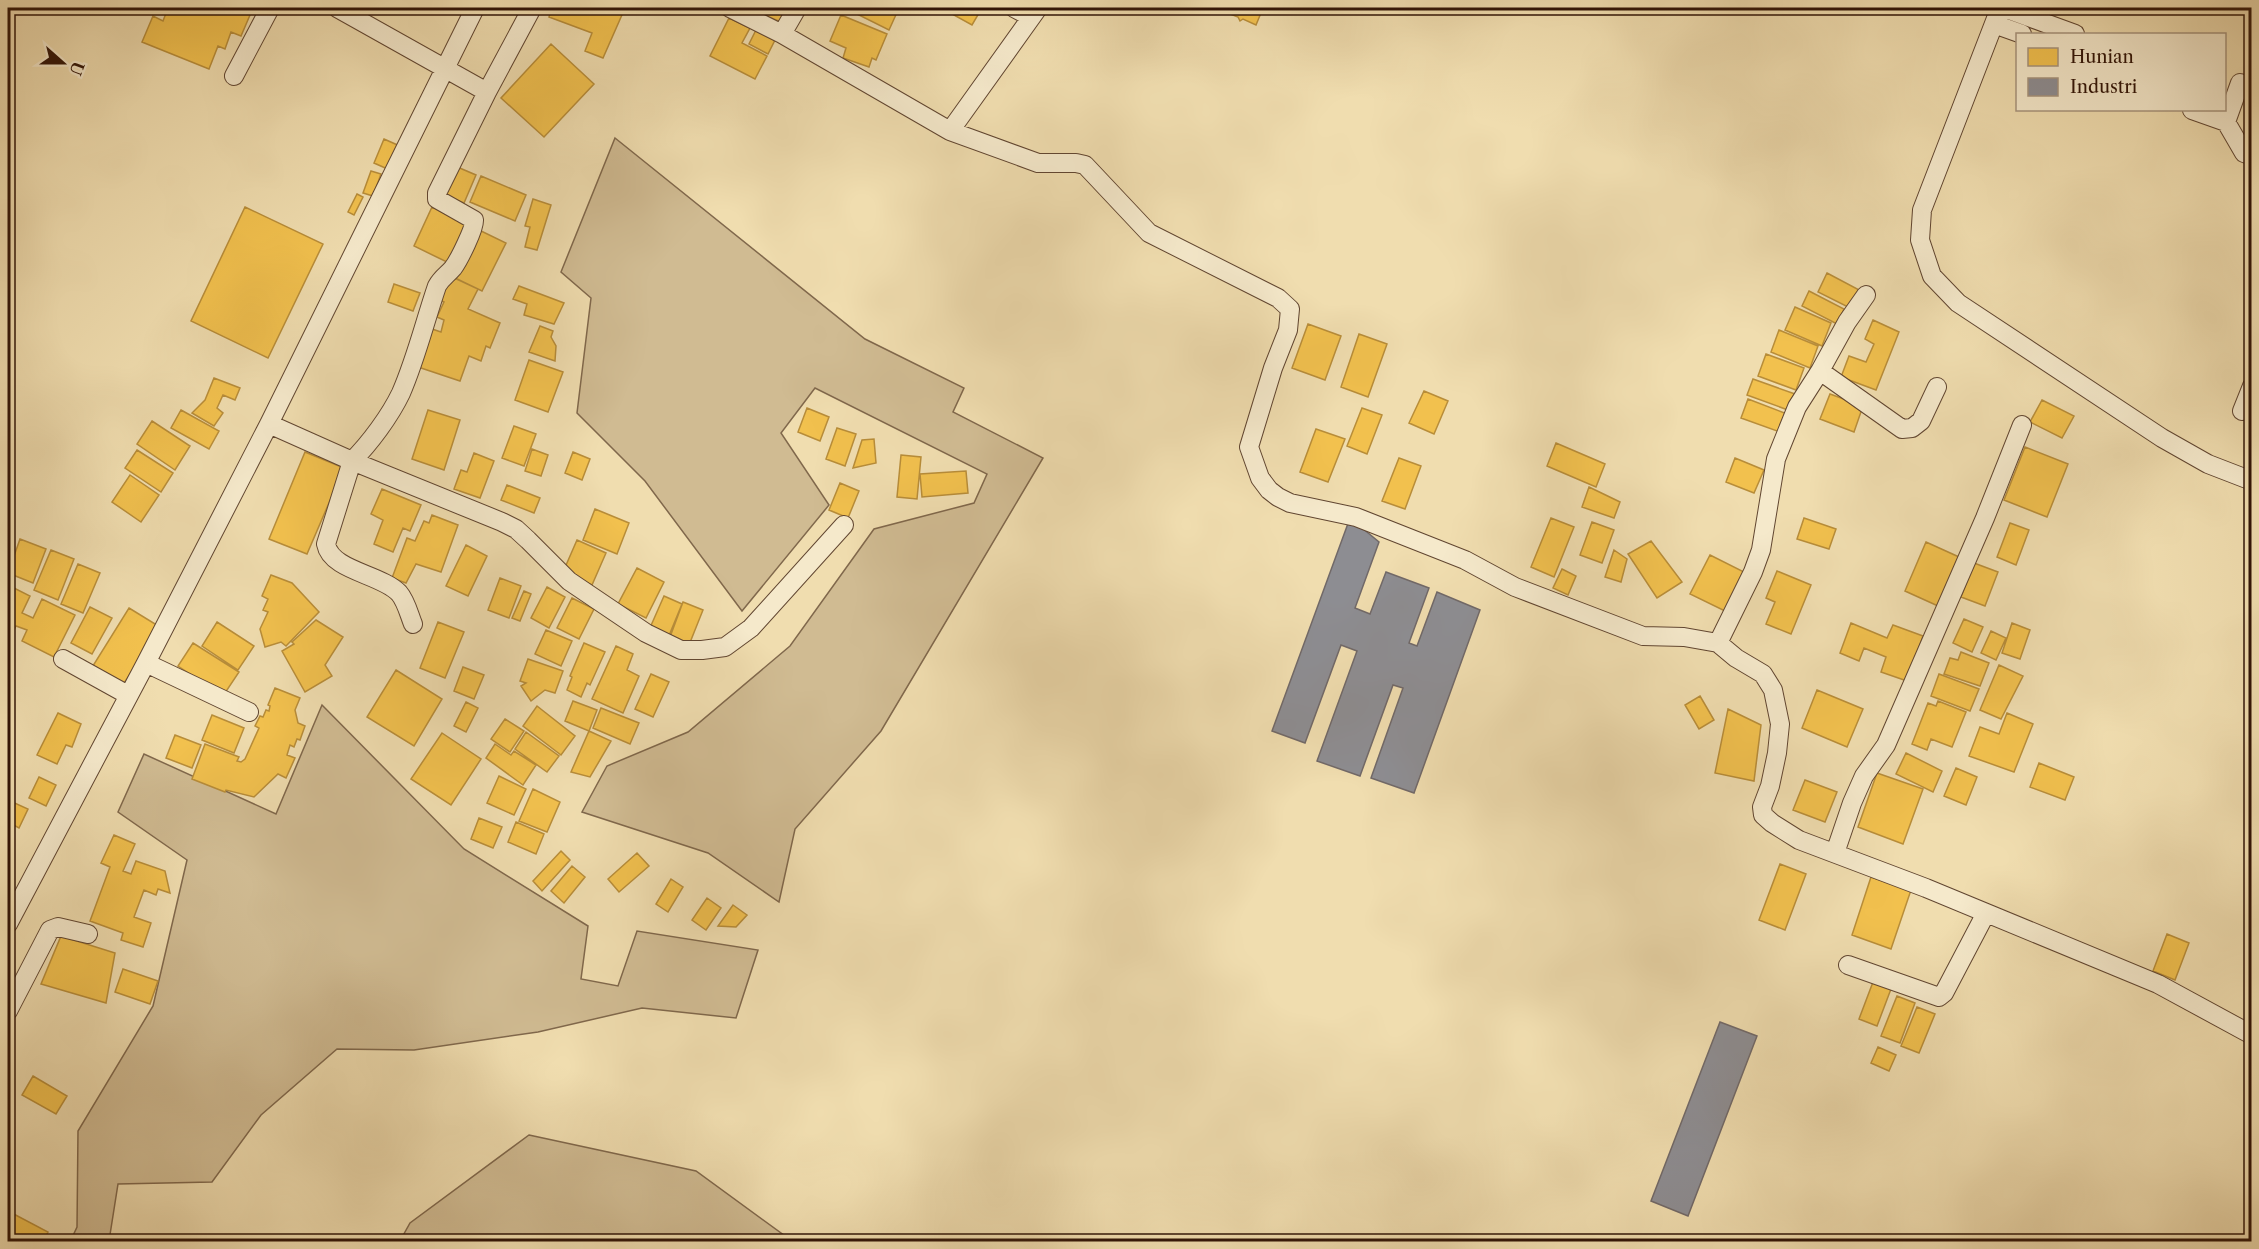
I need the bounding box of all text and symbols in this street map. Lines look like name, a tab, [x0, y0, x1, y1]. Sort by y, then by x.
north arrow	[33, 33, 93, 93]
legend	[2016, 33, 2226, 111]
text: Hunian	[2070, 46, 2134, 68]
text: U	[65, 59, 89, 78]
text: Industri	[2070, 76, 2138, 98]

